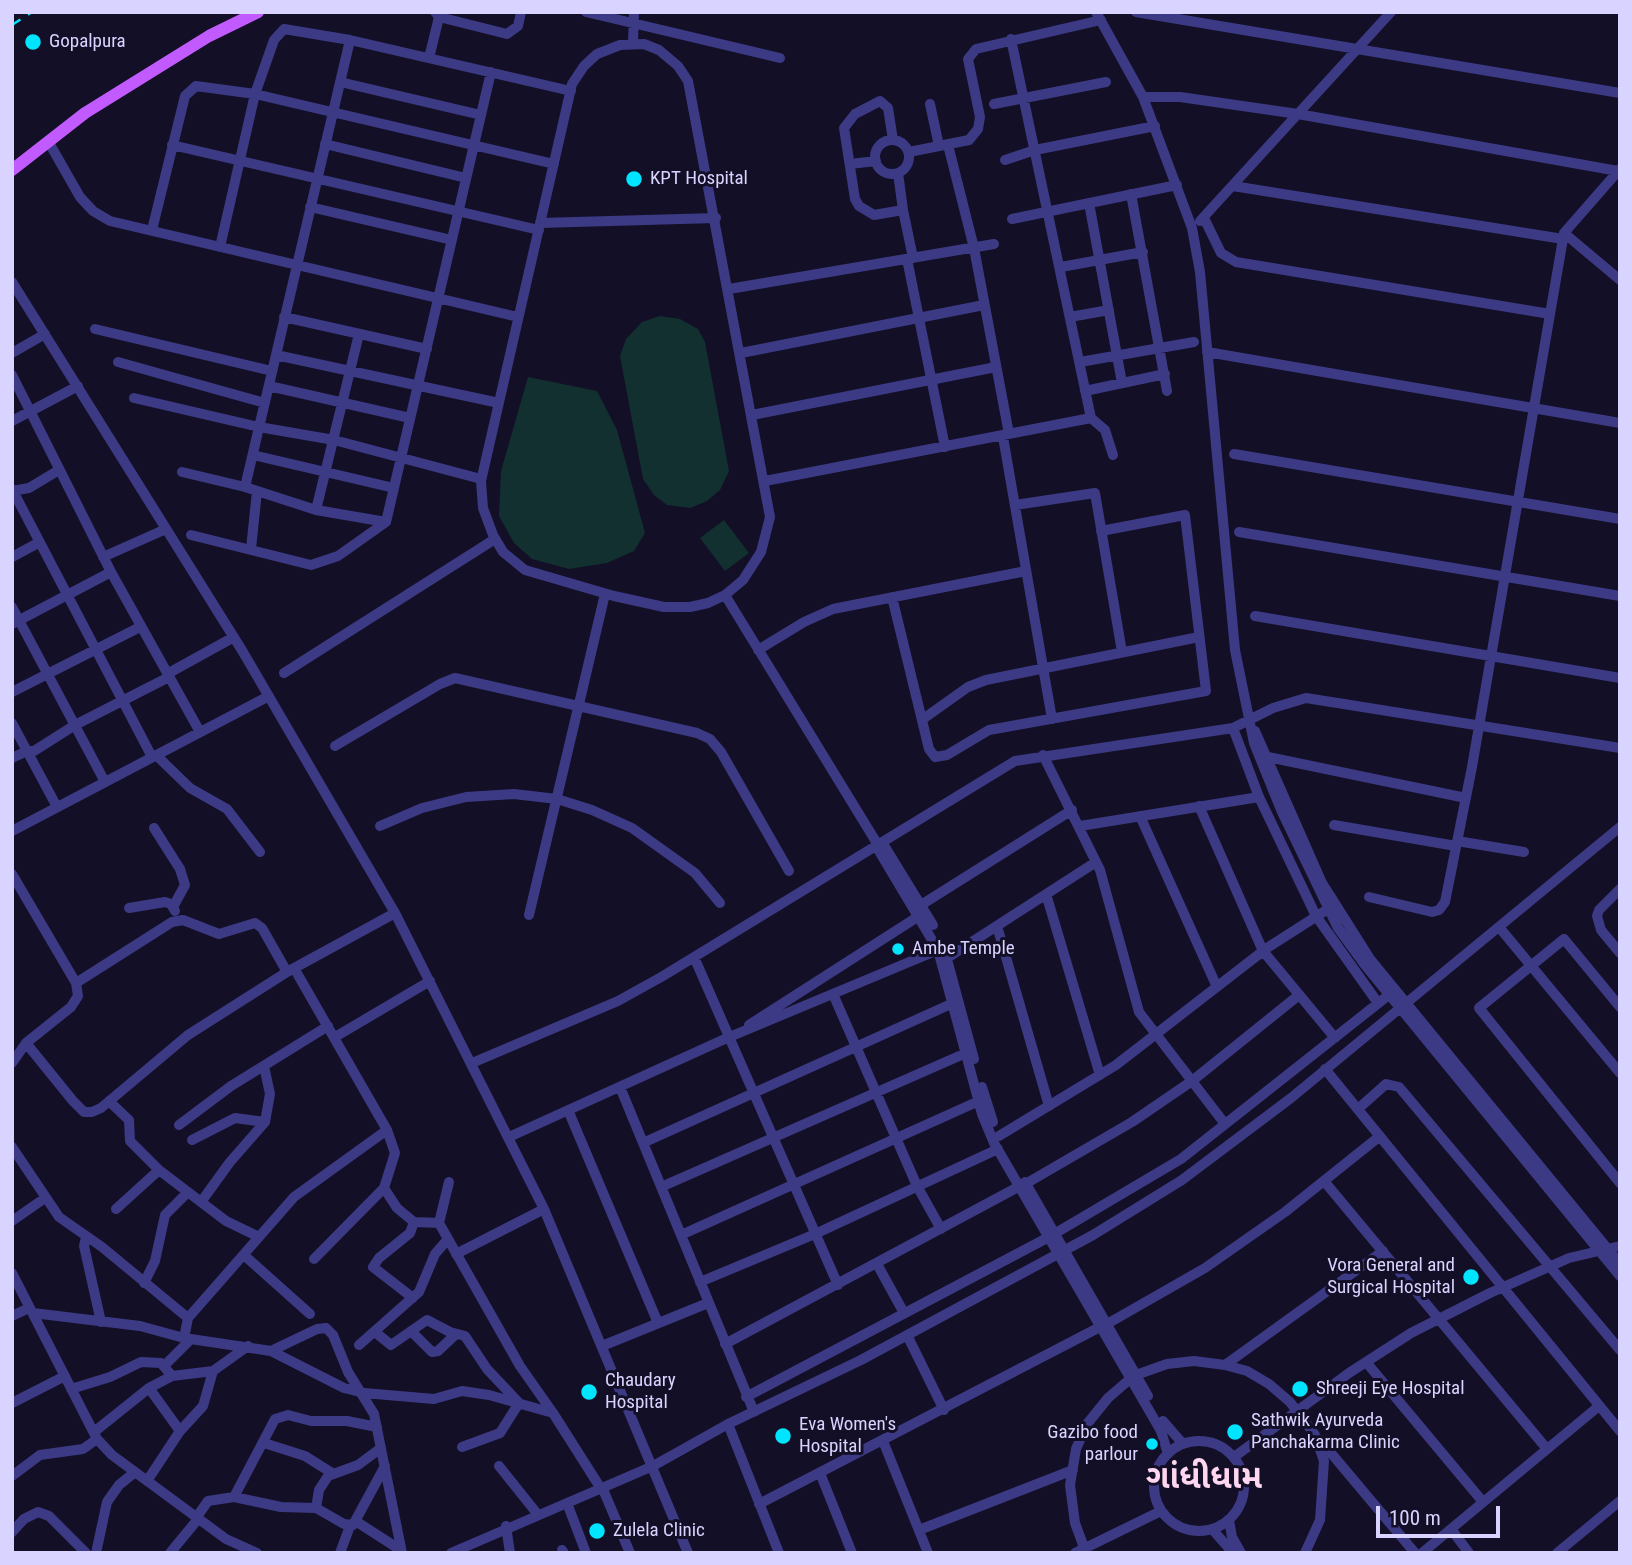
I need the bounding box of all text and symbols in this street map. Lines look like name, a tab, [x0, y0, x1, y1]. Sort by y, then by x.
place label: Gopalpura	[49, 31, 126, 53]
marker: Gopalpura	[23, 32, 43, 52]
place label: KPT Hospital	[650, 168, 748, 190]
marker: KPT Hospital	[624, 169, 644, 189]
place label: Ambe Temple	[912, 938, 1015, 960]
marker: Ambe Temple	[890, 941, 906, 957]
place label: Vora General and Surgical Hospital	[1327, 1255, 1455, 1299]
marker: Vora General and Surgical Hospital	[1461, 1267, 1481, 1287]
place label: Chaudary Hospital	[605, 1370, 676, 1414]
place label: Shreeji Eye Hospital	[1316, 1378, 1464, 1400]
marker: Shreeji Eye Hospital	[1290, 1379, 1310, 1399]
marker: Chaudary Hospital	[579, 1382, 599, 1402]
place label: Sathwik Ayurveda Panchakarma Clinic	[1251, 1410, 1400, 1454]
place label: Eva Women's Hospital	[799, 1414, 896, 1458]
place label: Gazibo food parlour	[1047, 1422, 1138, 1466]
marker: Sathwik Ayurveda Panchakarma Clinic	[1225, 1422, 1245, 1442]
marker: Eva Women's Hospital	[773, 1426, 793, 1446]
marker: Gazibo food parlour	[1144, 1436, 1160, 1452]
district label: ગાંધીધામ	[1146, 1460, 1262, 1500]
scale bar	[1380, 1492, 1504, 1536]
text: 100 m	[1389, 1506, 1441, 1530]
place label: Zulela Clinic	[613, 1520, 705, 1542]
marker: Zulela Clinic	[587, 1521, 607, 1541]

